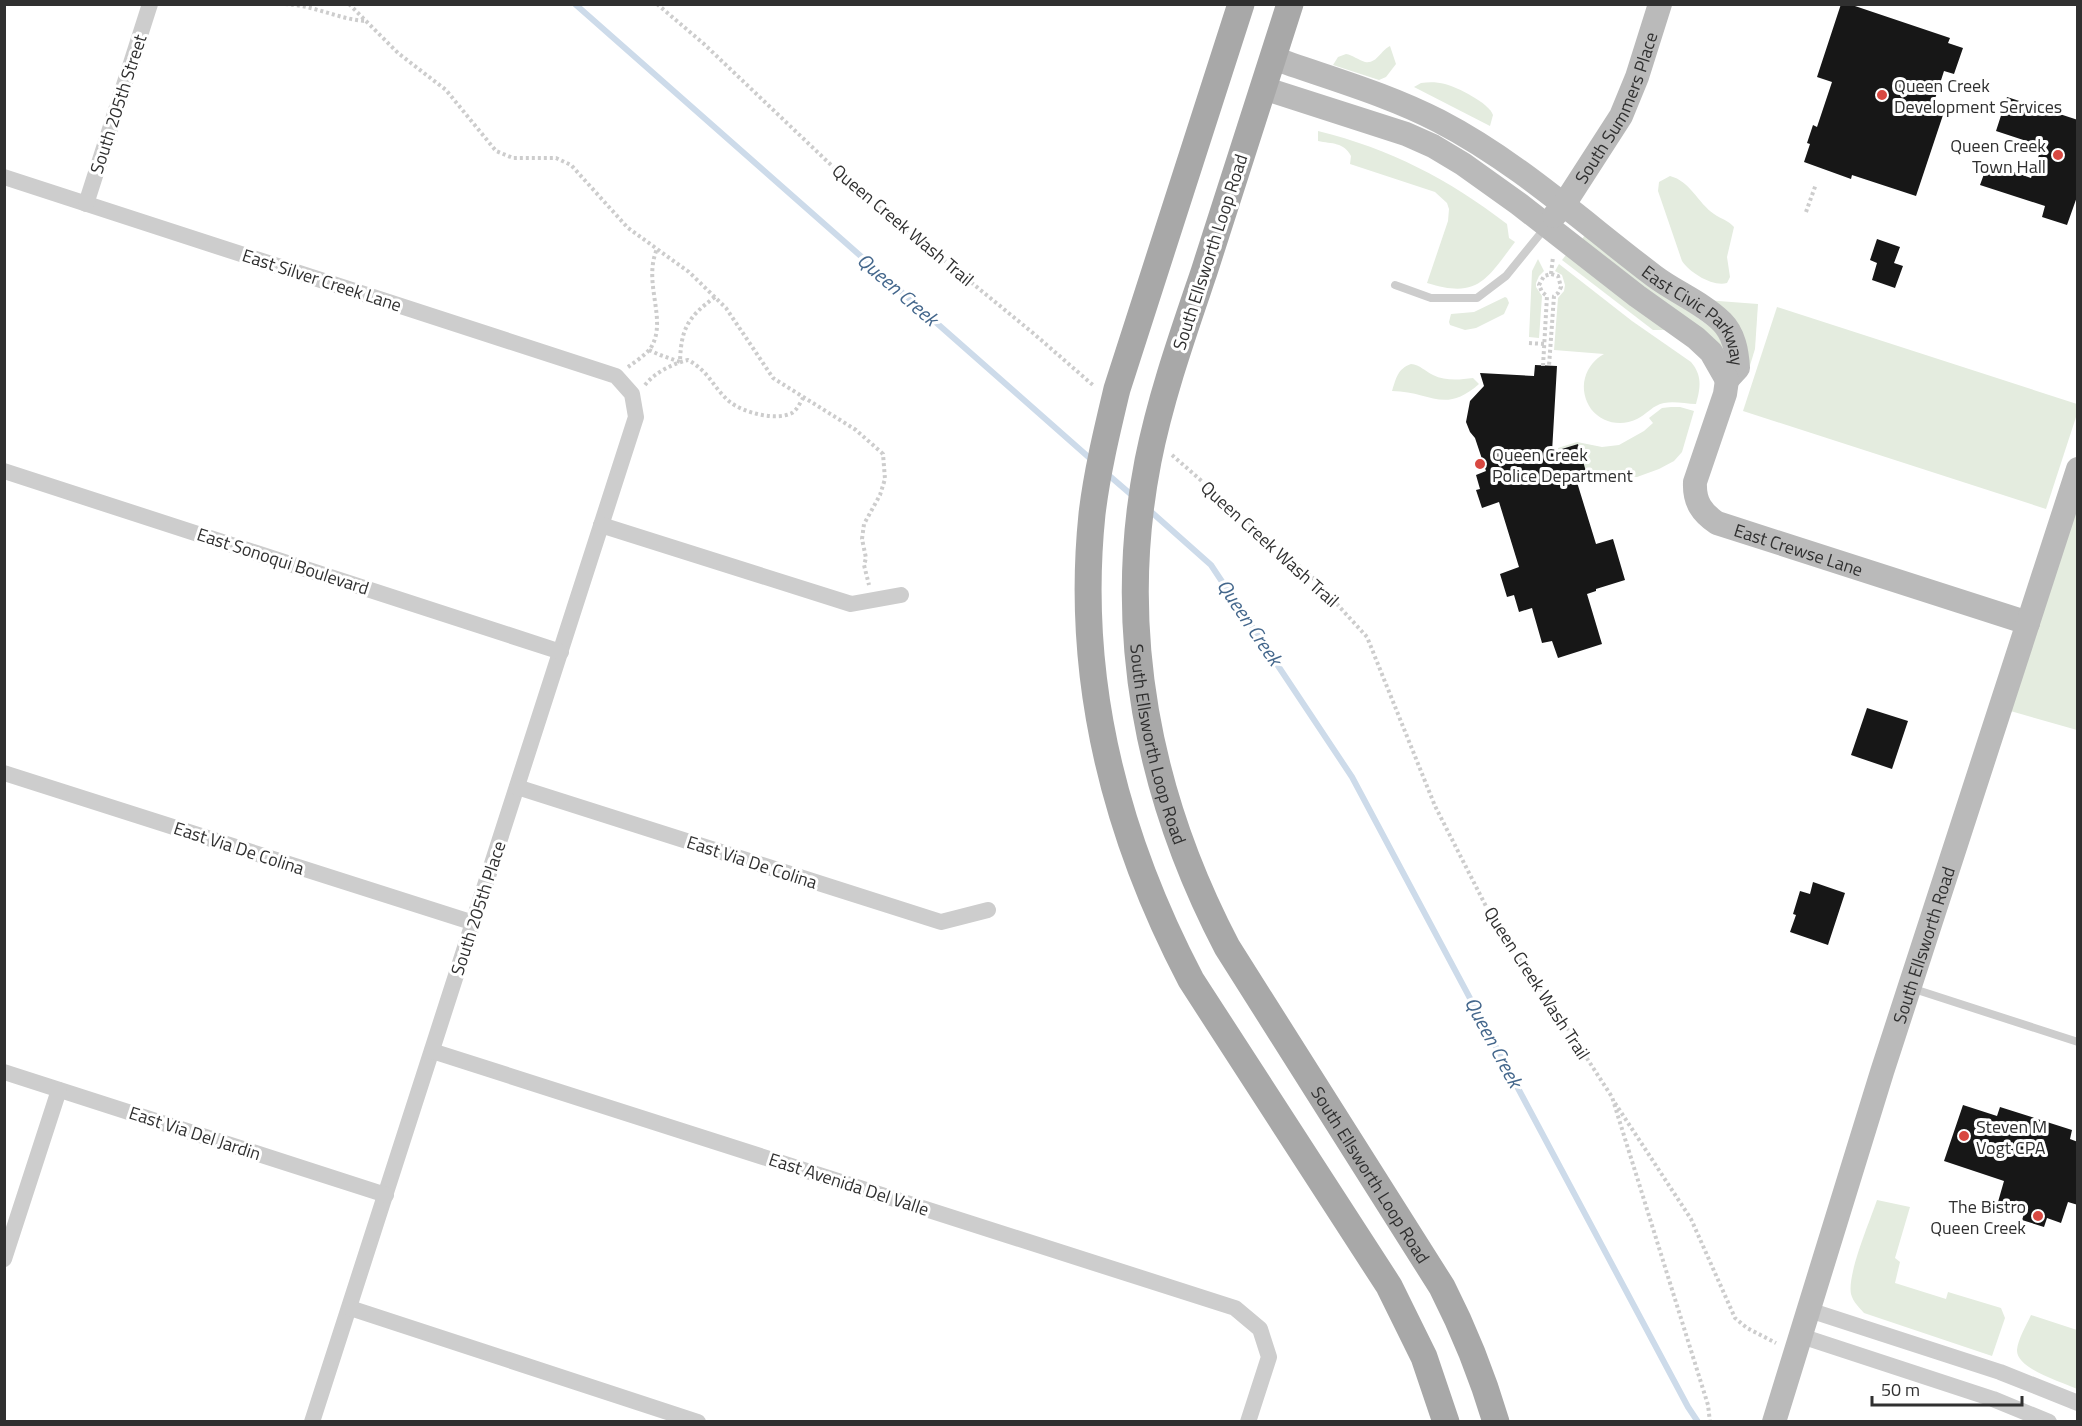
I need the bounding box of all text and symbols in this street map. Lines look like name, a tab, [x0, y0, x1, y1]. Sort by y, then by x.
street label: South Summers Place	[1567, 28, 1664, 189]
street label: South 205th Street	[83, 30, 154, 177]
place label: Queen Creek Development Services	[1894, 72, 2062, 120]
marker: Queen Creek Development Services	[1875, 88, 1889, 102]
place label: Queen Creek Town Hall	[1950, 132, 2046, 180]
marker: Queen Creek Town Hall	[2051, 148, 2065, 162]
street label: South Ellsworth Loop Road	[1166, 151, 1254, 353]
street label: Queen Creek Wash Trail	[828, 160, 978, 290]
street label: East Silver Creek Lane	[239, 241, 405, 319]
water label: Queen Creek	[853, 248, 943, 330]
street label: East Civic Parkway	[1636, 258, 1751, 367]
place label: Queen Creek Police Department	[1492, 441, 1633, 489]
marker: Queen Creek Police Department	[1473, 457, 1487, 471]
street label: Queen Creek Wash Trail	[1195, 475, 1345, 613]
street label: East Crewse Lane	[1731, 516, 1867, 583]
street label: East Sonoqui Boulevard	[194, 520, 372, 602]
water label: Queen Creek	[1210, 572, 1292, 673]
street label: South Ellsworth Loop Road	[1124, 643, 1194, 848]
street label: East Via De Colina	[170, 814, 308, 882]
street label: East Via De Colina	[683, 828, 821, 896]
street label: South 205th Place	[444, 837, 512, 979]
street label: South Ellsworth Road	[1885, 863, 1961, 1027]
street label: Queen Creek Wash Trail	[1480, 903, 1594, 1063]
water label: Queen Creek	[1460, 993, 1528, 1091]
street label: South Ellsworth Loop Road	[1305, 1081, 1437, 1268]
street label: East Via Del Jardin	[126, 1099, 264, 1167]
place label: Steven M Vogt CPA	[1976, 1113, 2047, 1161]
marker: Steven M Vogt CPA	[1957, 1129, 1971, 1143]
street label: East Avenida Del Valle	[765, 1145, 933, 1223]
place label: The Bistro Queen Creek	[1930, 1193, 2026, 1241]
marker: The Bistro Queen Creek	[2031, 1209, 2045, 1223]
scale bar	[1872, 1369, 2022, 1407]
text: 50 m	[1881, 1376, 1920, 1403]

